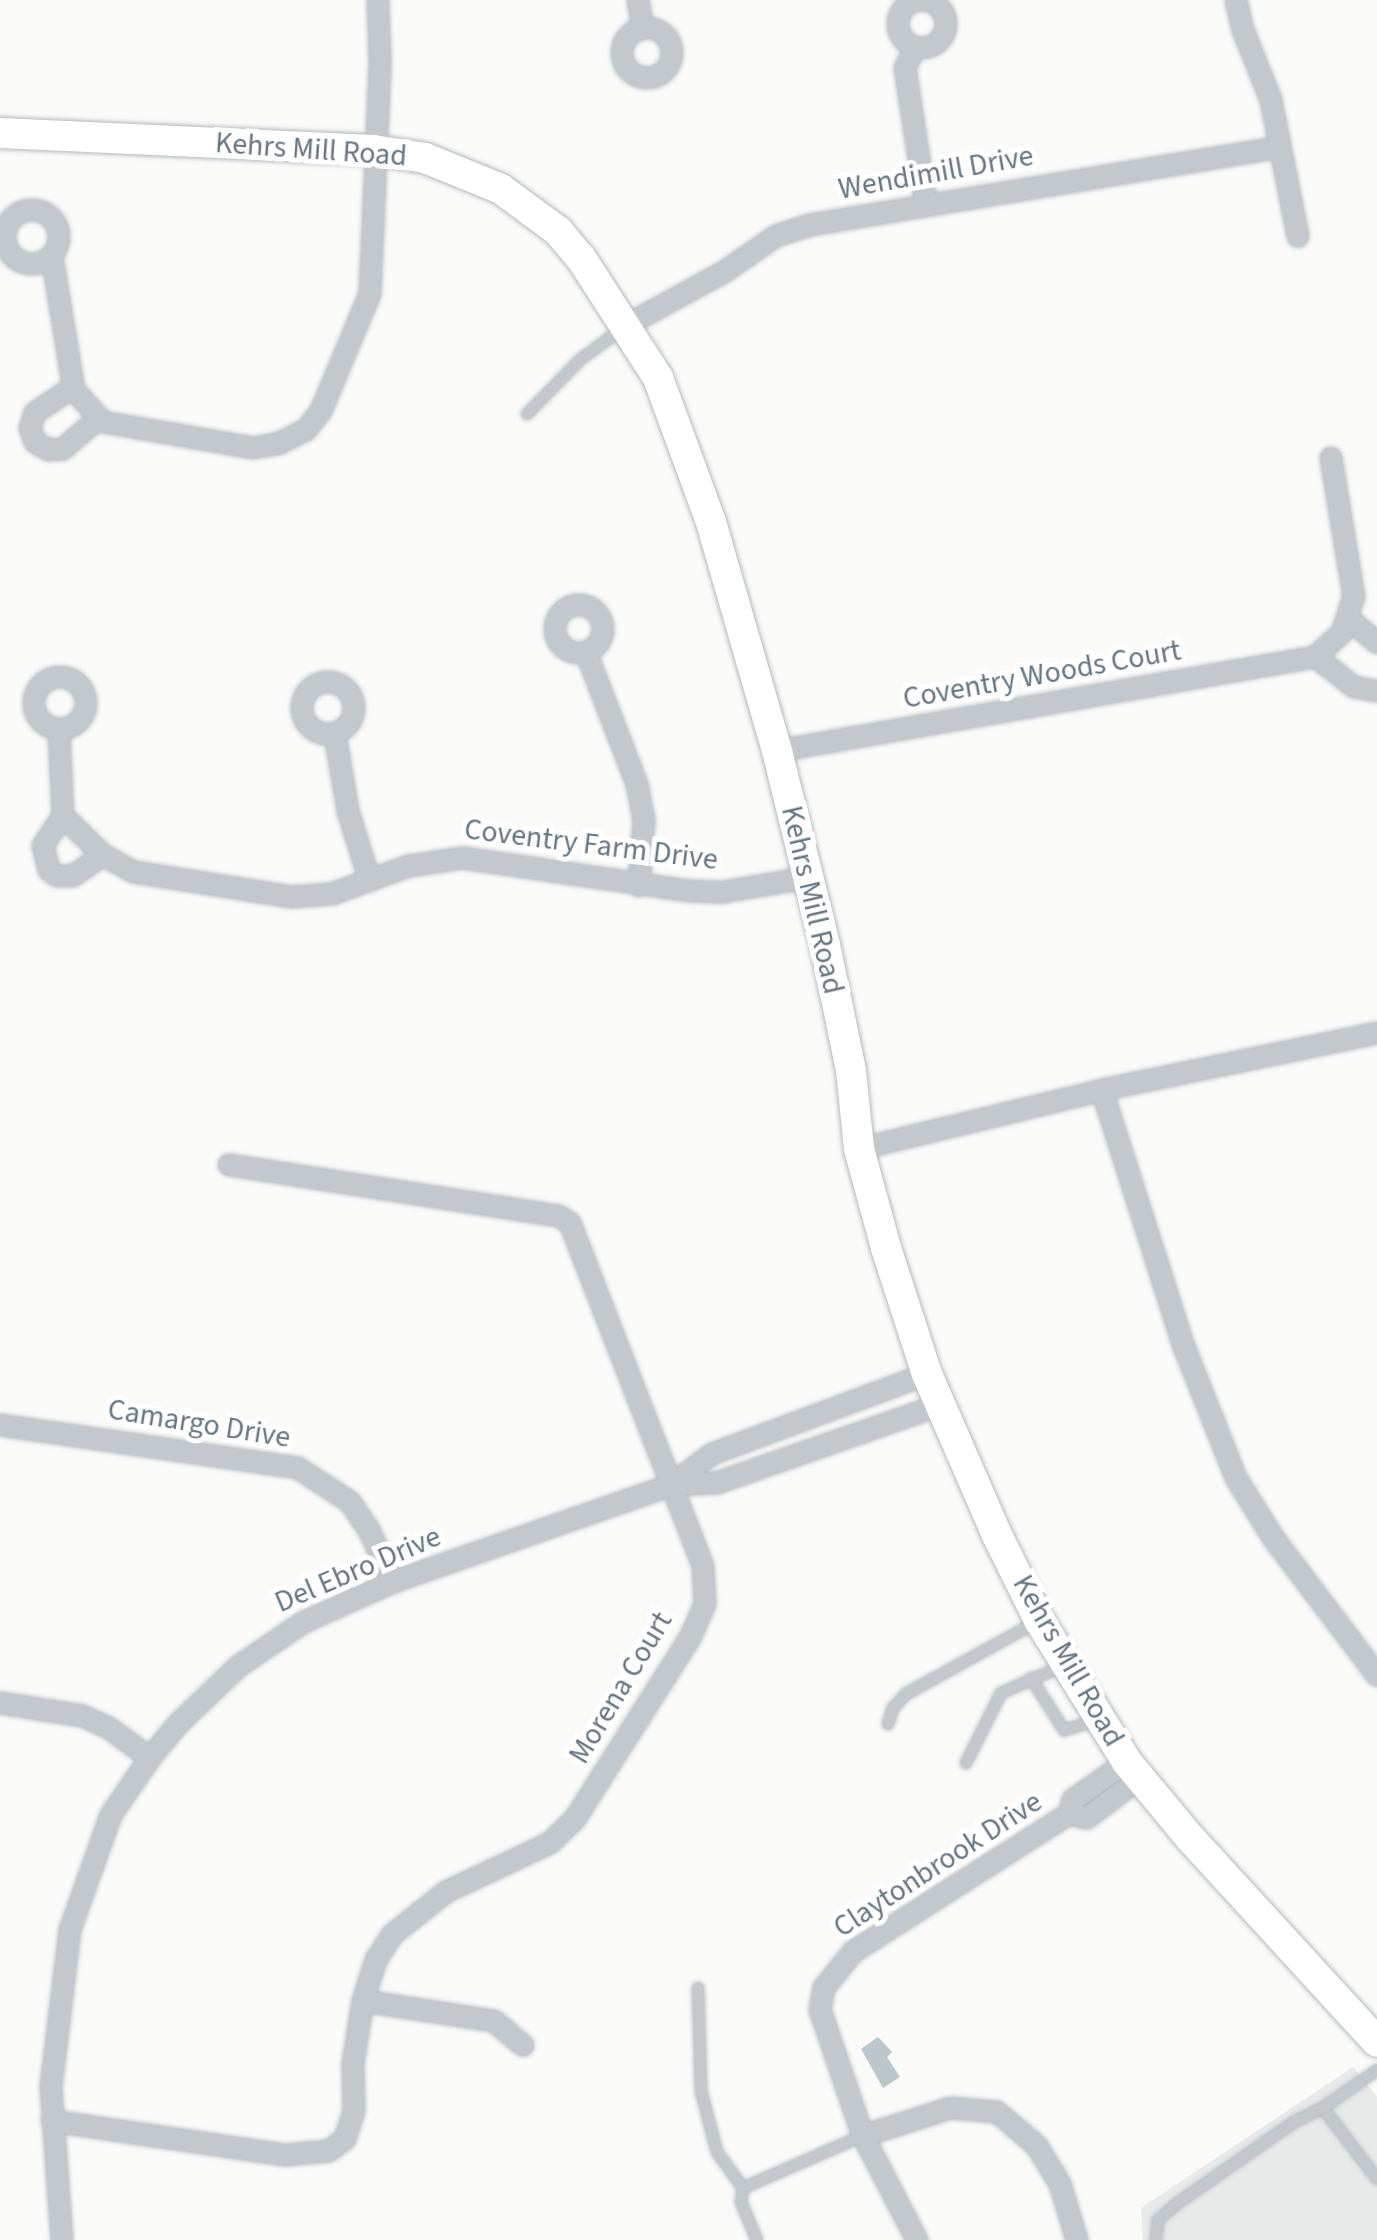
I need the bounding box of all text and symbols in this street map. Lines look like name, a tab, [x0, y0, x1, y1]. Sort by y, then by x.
street label: Kehrs Mill Road	[214, 125, 408, 175]
street label: Wendimill Drive	[836, 138, 1036, 208]
street label: Coventry Woods Court	[900, 633, 1184, 717]
street label: Kehrs Mill Road	[773, 802, 851, 998]
street label: Coventry Farm Drive	[462, 812, 720, 878]
street label: Camargo Drive	[105, 1392, 293, 1456]
street label: Del Ebro Drive	[270, 1519, 446, 1621]
street label: Kehrs Mill Road	[1004, 1569, 1132, 1753]
street label: Morena Court	[562, 1606, 680, 1770]
street label: Claytonbrook Drive	[827, 1784, 1049, 1946]

